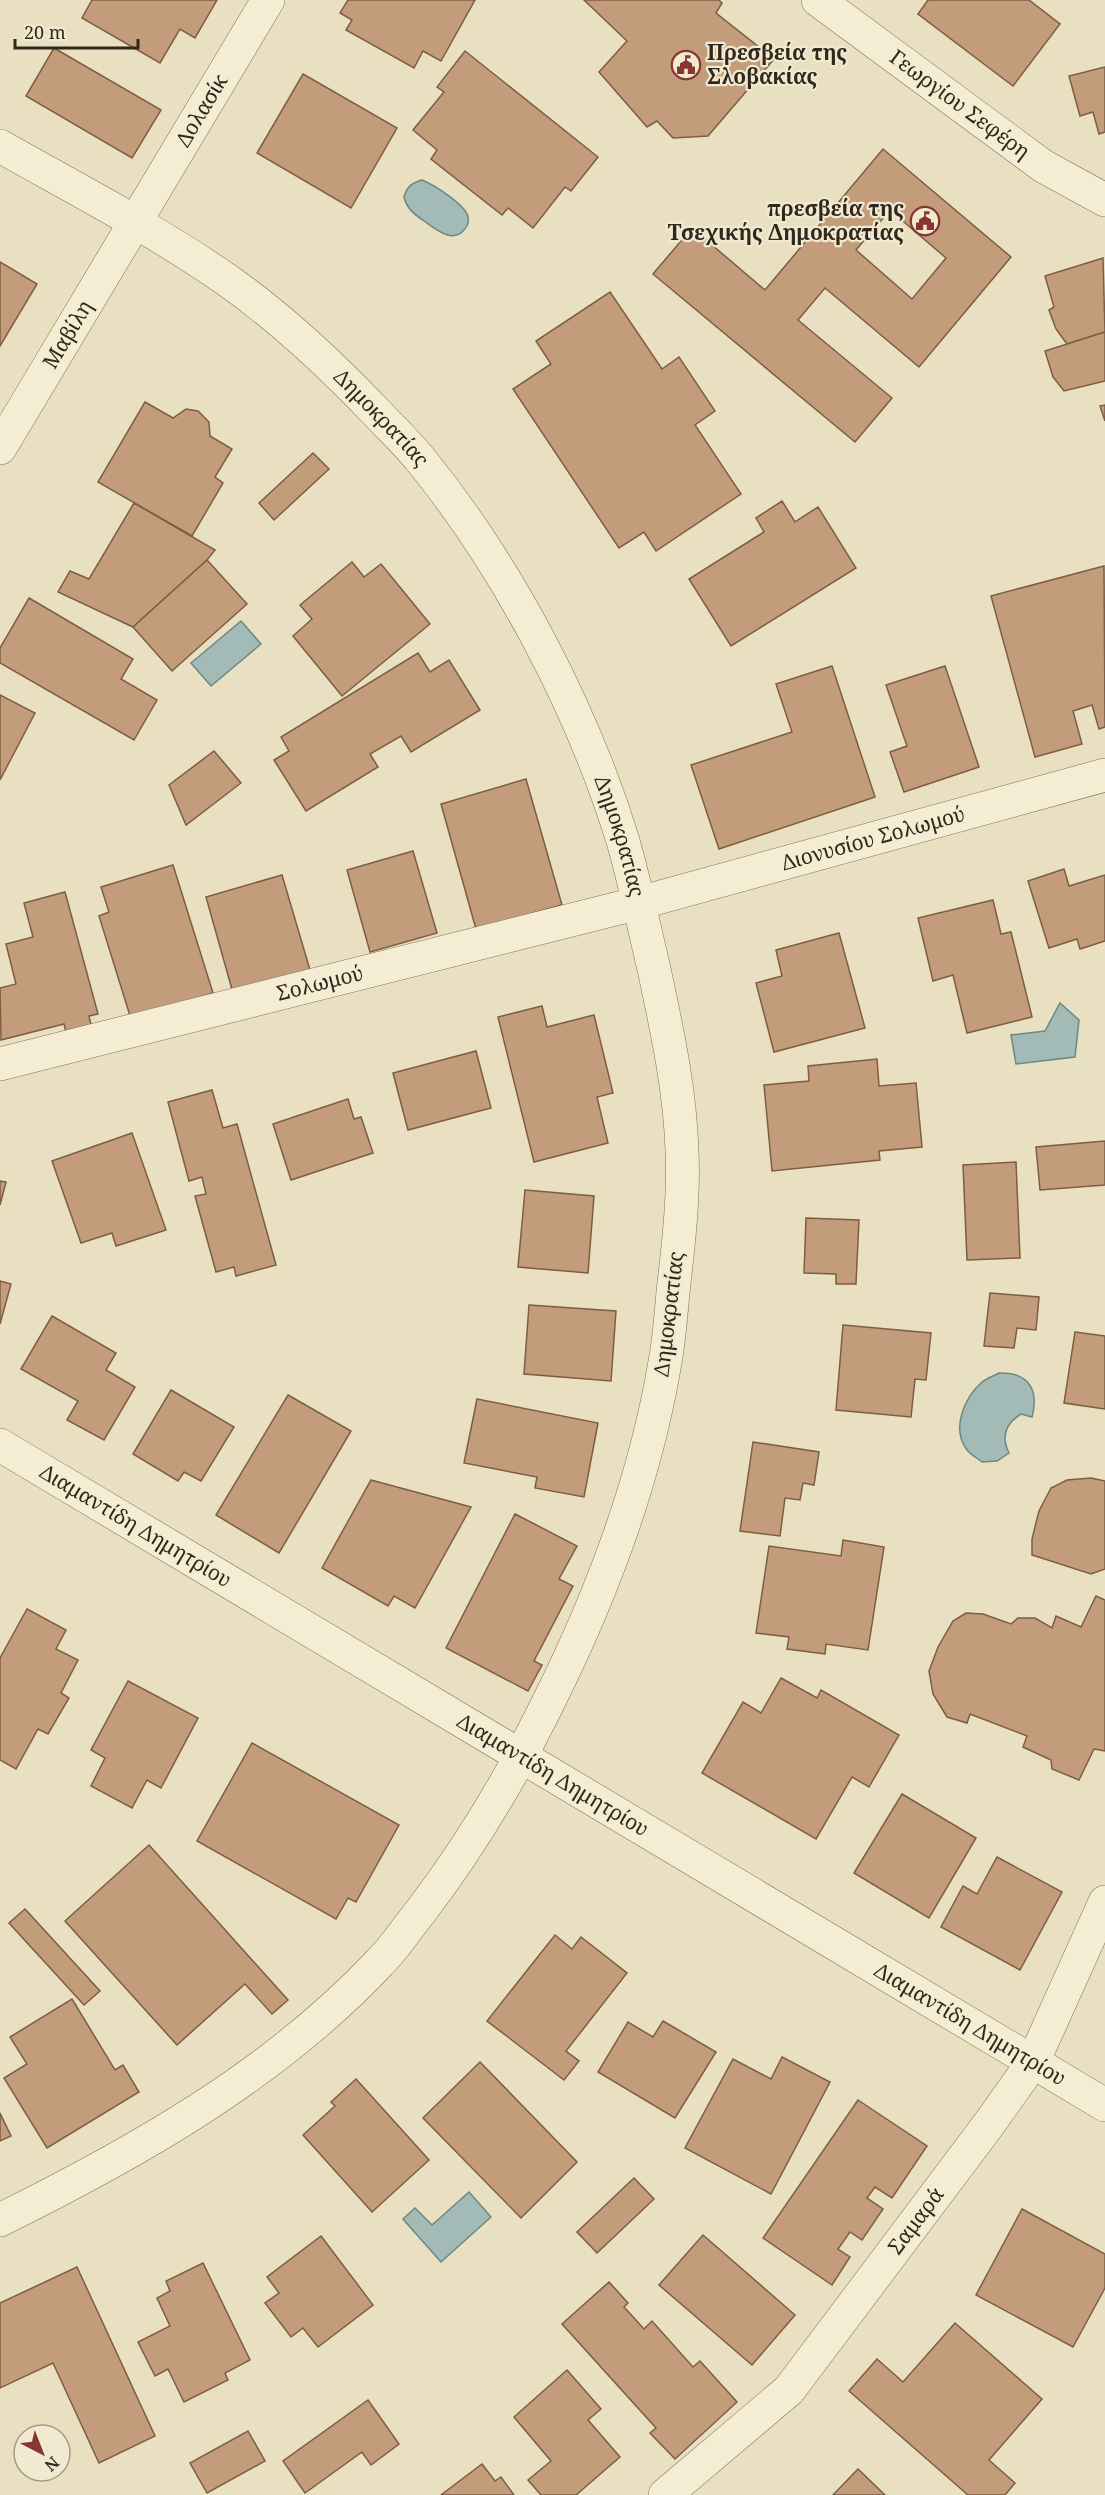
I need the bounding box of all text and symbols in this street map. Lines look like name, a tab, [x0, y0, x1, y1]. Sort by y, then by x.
scale bar	[15, 12, 138, 50]
text: 20 m	[24, 20, 66, 44]
place label: Πρεσβεία της Σλοβακίας	[707, 38, 847, 90]
street label: Γεωργίου Σεφέρη	[884, 43, 1036, 165]
public building icon: Πρεσβεία της Σλοβακίας	[670, 49, 702, 81]
street label: Δολασίκ	[169, 68, 234, 151]
place label: πρεσβεία της Τσεχικής Δημοκρατίας	[668, 194, 904, 246]
public building icon: πρεσβεία της Τσεχικής Δημοκρατίας	[909, 205, 941, 237]
street label: Μαβίλη	[36, 295, 98, 374]
street label: Δημοκρατίας	[328, 362, 436, 472]
street label: Δημοκρατίας	[589, 771, 652, 899]
street label: Διονυσίου Σολωμού	[778, 799, 968, 876]
street label: Σολωμού	[273, 958, 366, 1007]
street label: Δημοκρατίας	[646, 1250, 690, 1378]
street label: Διαμαντίδη Δημητρίου	[35, 1457, 237, 1593]
street label: Διαμαντίδη Δημητρίου	[453, 1706, 654, 1842]
street label: Διαμαντίδη Δημητρίου	[870, 1956, 1072, 2092]
street label: Σαμαρά	[881, 2181, 950, 2260]
north arrow	[12, 2423, 72, 2483]
text: N	[40, 2452, 64, 2477]

